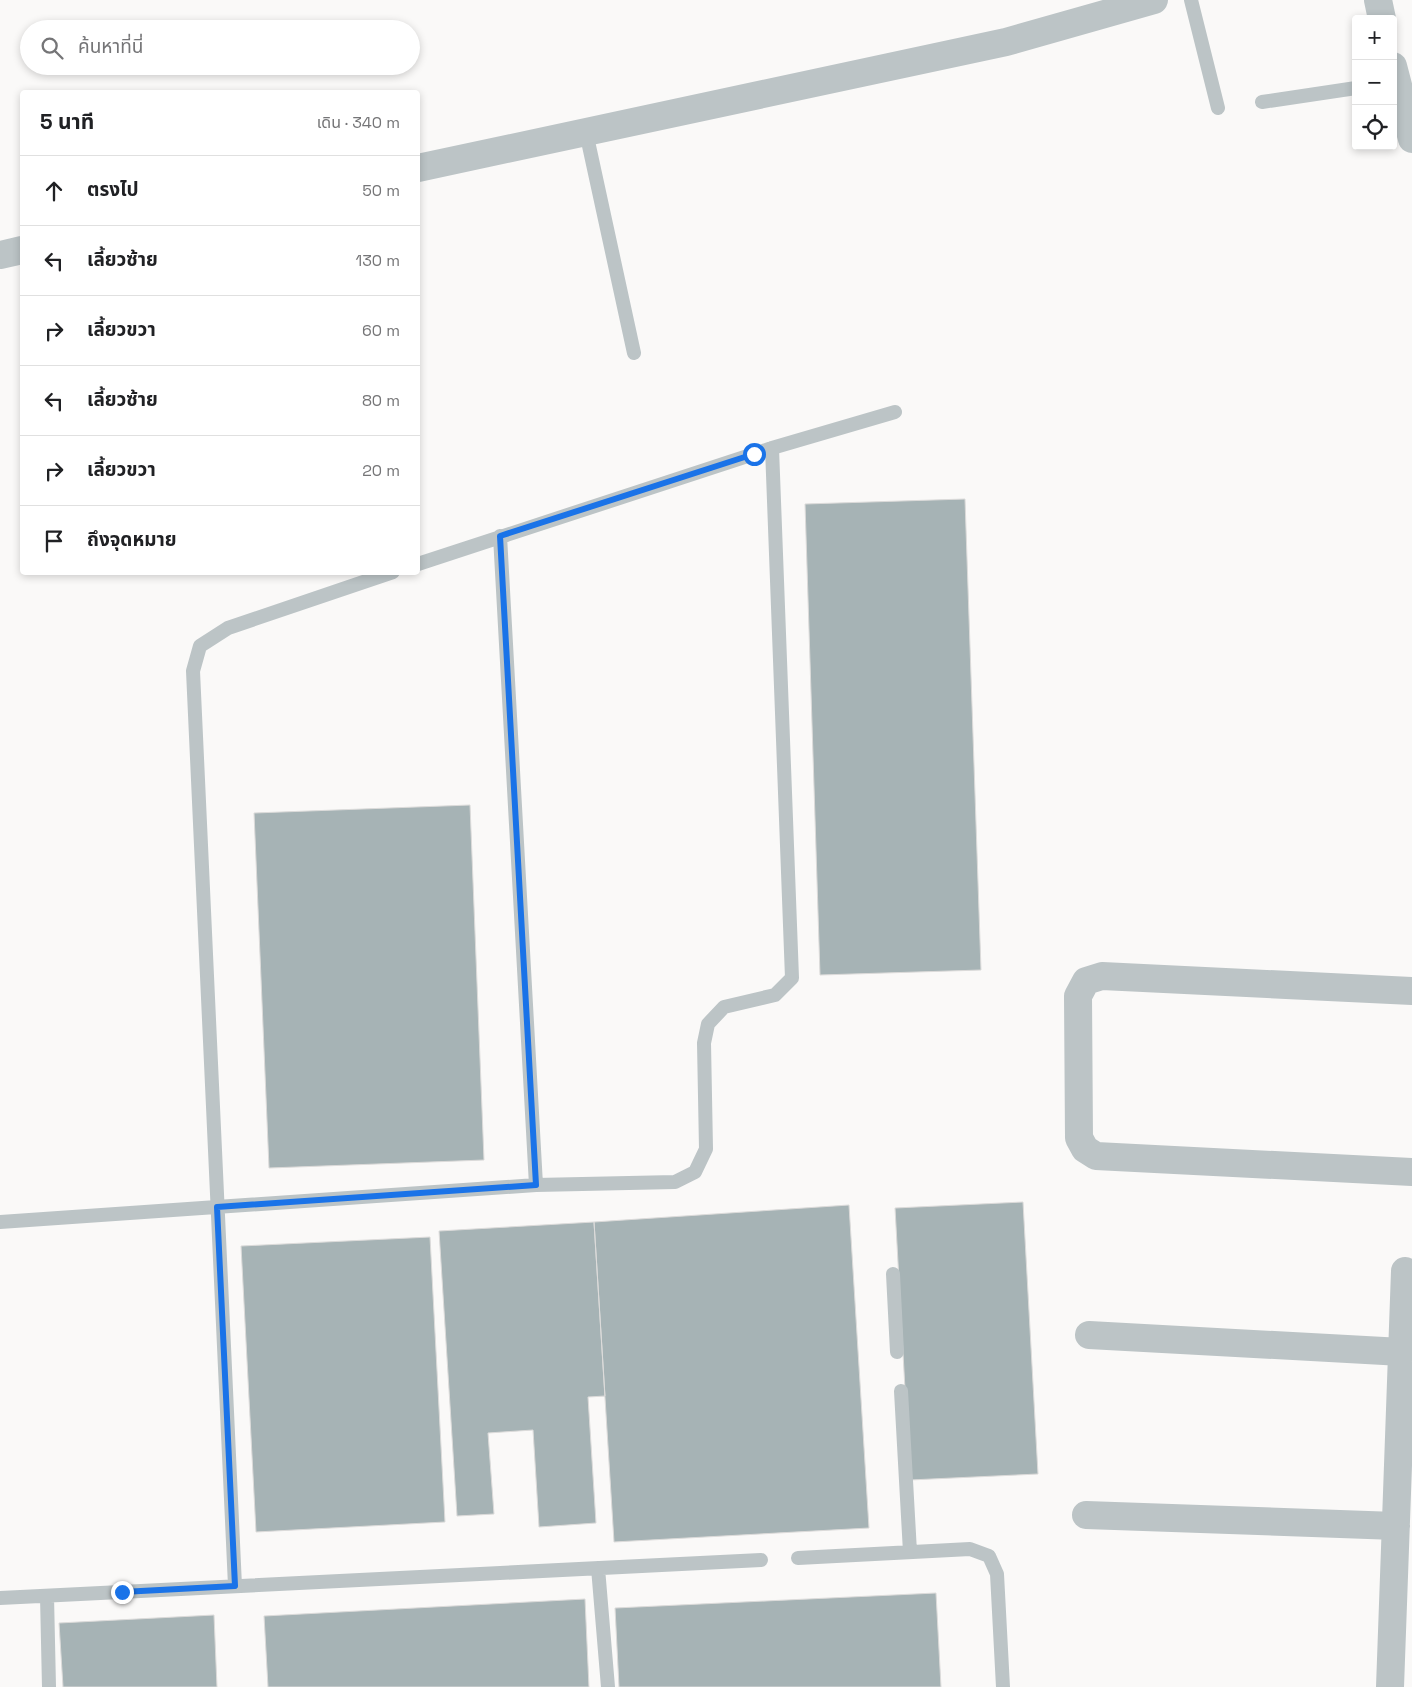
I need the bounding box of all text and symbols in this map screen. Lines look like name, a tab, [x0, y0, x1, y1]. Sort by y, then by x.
map controls	[1352, 15, 1397, 150]
button: +	[1352, 15, 1397, 60]
search box	[20, 20, 420, 75]
icon: search	[38, 34, 66, 62]
text: ค้นหาที่นี่	[78, 34, 143, 59]
button: −	[1352, 60, 1397, 105]
button: locate	[1352, 105, 1397, 150]
text: 5 นาที	[40, 108, 94, 135]
text: เดิน · 340 m	[317, 112, 400, 133]
icon: ahead	[40, 177, 68, 205]
text: ตรงไป	[87, 177, 139, 202]
text: 50 m	[362, 180, 400, 201]
icon: left	[40, 247, 68, 275]
text: เลี้ยวซ้าย	[87, 247, 158, 272]
text: 130 m	[356, 250, 400, 271]
icon: right	[40, 317, 68, 345]
text: เลี้ยวขวา	[87, 317, 156, 342]
text: 60 m	[362, 320, 400, 341]
icon: left	[40, 387, 68, 415]
text: เลี้ยวซ้าย	[87, 387, 158, 412]
text: 80 m	[362, 390, 400, 411]
route start	[743, 443, 766, 466]
icon: right	[40, 457, 68, 485]
text: เลี้ยวขวา	[87, 457, 156, 482]
text: 20 m	[362, 460, 400, 481]
icon: arrive	[40, 527, 68, 555]
text: ถึงจุดหมาย	[87, 527, 177, 552]
route end	[111, 1581, 134, 1604]

